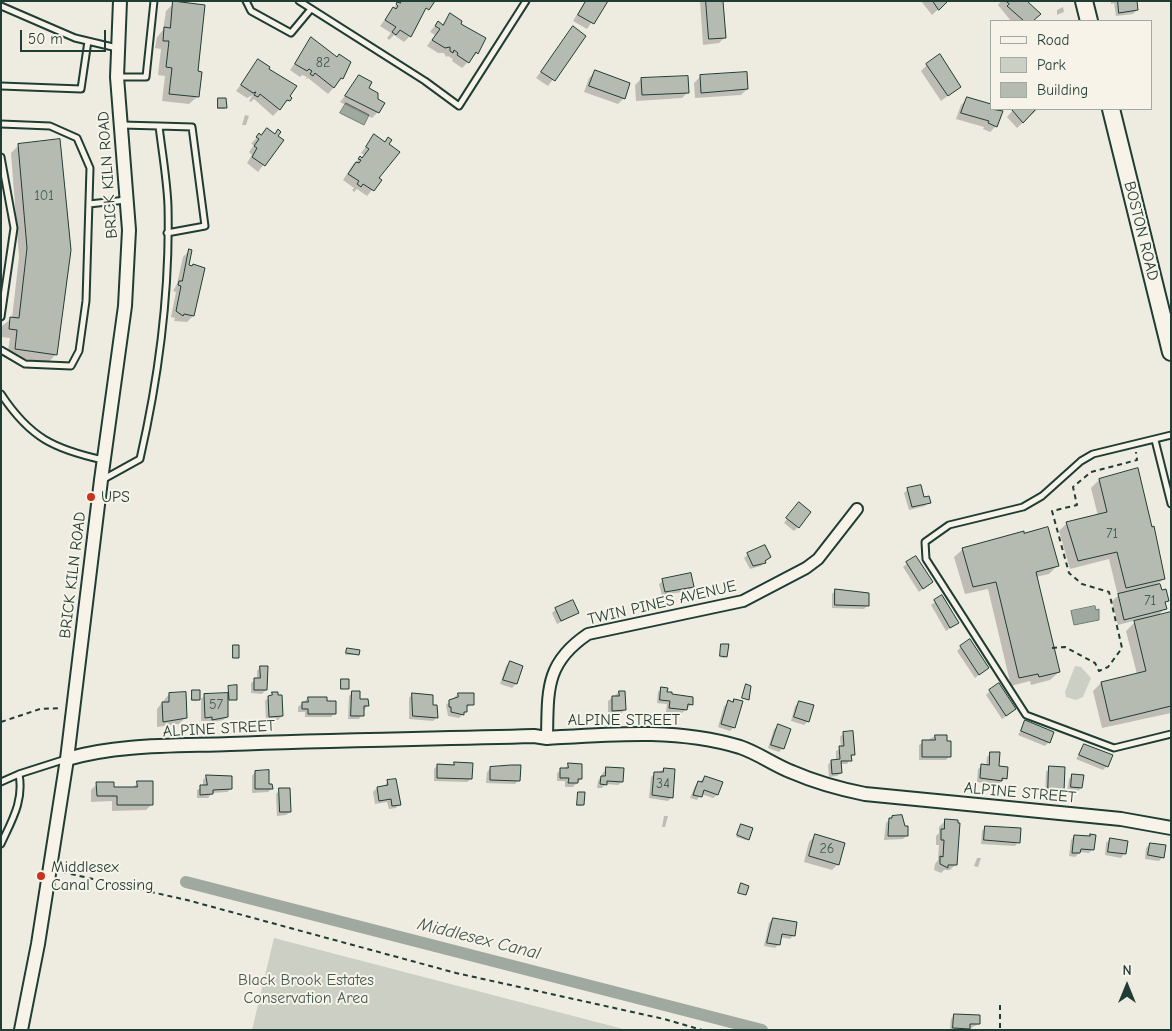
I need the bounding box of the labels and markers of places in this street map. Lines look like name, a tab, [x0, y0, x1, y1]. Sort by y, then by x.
place label: UPS	[101, 487, 130, 507]
marker: UPS	[85, 491, 97, 503]
place label: Middlesex Canal Crossing	[51, 857, 154, 895]
marker: Middlesex Canal Crossing	[35, 870, 47, 882]

